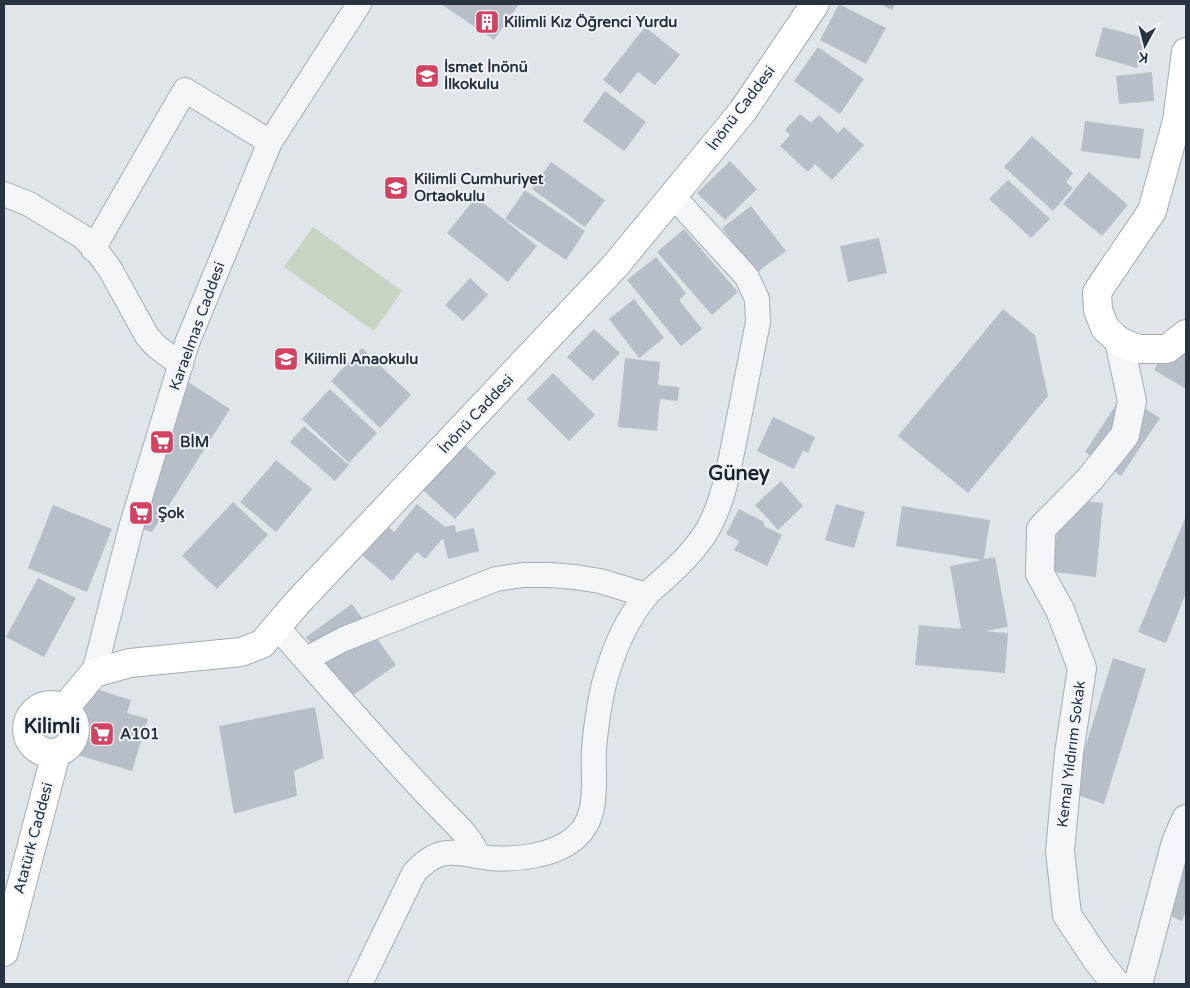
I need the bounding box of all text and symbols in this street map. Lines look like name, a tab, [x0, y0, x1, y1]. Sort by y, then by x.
building icon: Kilimli Kız Öğrenci Yurdu	[474, 9, 500, 35]
place label: Kilimli Kız Öğrenci Yurdu	[504, 13, 678, 32]
north arrow	[1120, 20, 1170, 70]
text: K	[1137, 48, 1149, 66]
place label: İsmet İnönü İlkokulu	[444, 58, 528, 93]
street label: İnönü Caddesi	[703, 62, 779, 154]
school or university icon: İsmet İnönü İlkokulu	[414, 63, 440, 89]
place label: Kilimli Cumhuriyet Ortaokulu	[414, 170, 544, 205]
school or university icon: Kilimli Cumhuriyet Ortaokulu	[383, 175, 409, 201]
street label: Karaelmas Caddesi	[165, 259, 229, 393]
school or university icon: Kilimli Anaokulu	[273, 346, 299, 372]
place label: Kilimli Anaokulu	[304, 350, 418, 368]
street label: İnönü Caddesi	[435, 371, 517, 457]
supermarket icon: BİM	[149, 429, 175, 455]
place label: BİM	[180, 433, 209, 451]
district label: Güney	[708, 462, 770, 486]
supermarket icon: Şok	[128, 500, 154, 526]
place label: Şok	[158, 504, 185, 523]
street label: Kemal Yıldırım Sokak	[1053, 680, 1089, 828]
district label: Kilimli	[24, 715, 80, 739]
supermarket icon: A101	[89, 721, 115, 747]
place label: A101	[120, 725, 159, 743]
street label: Atatürk Caddesi	[9, 780, 57, 896]

